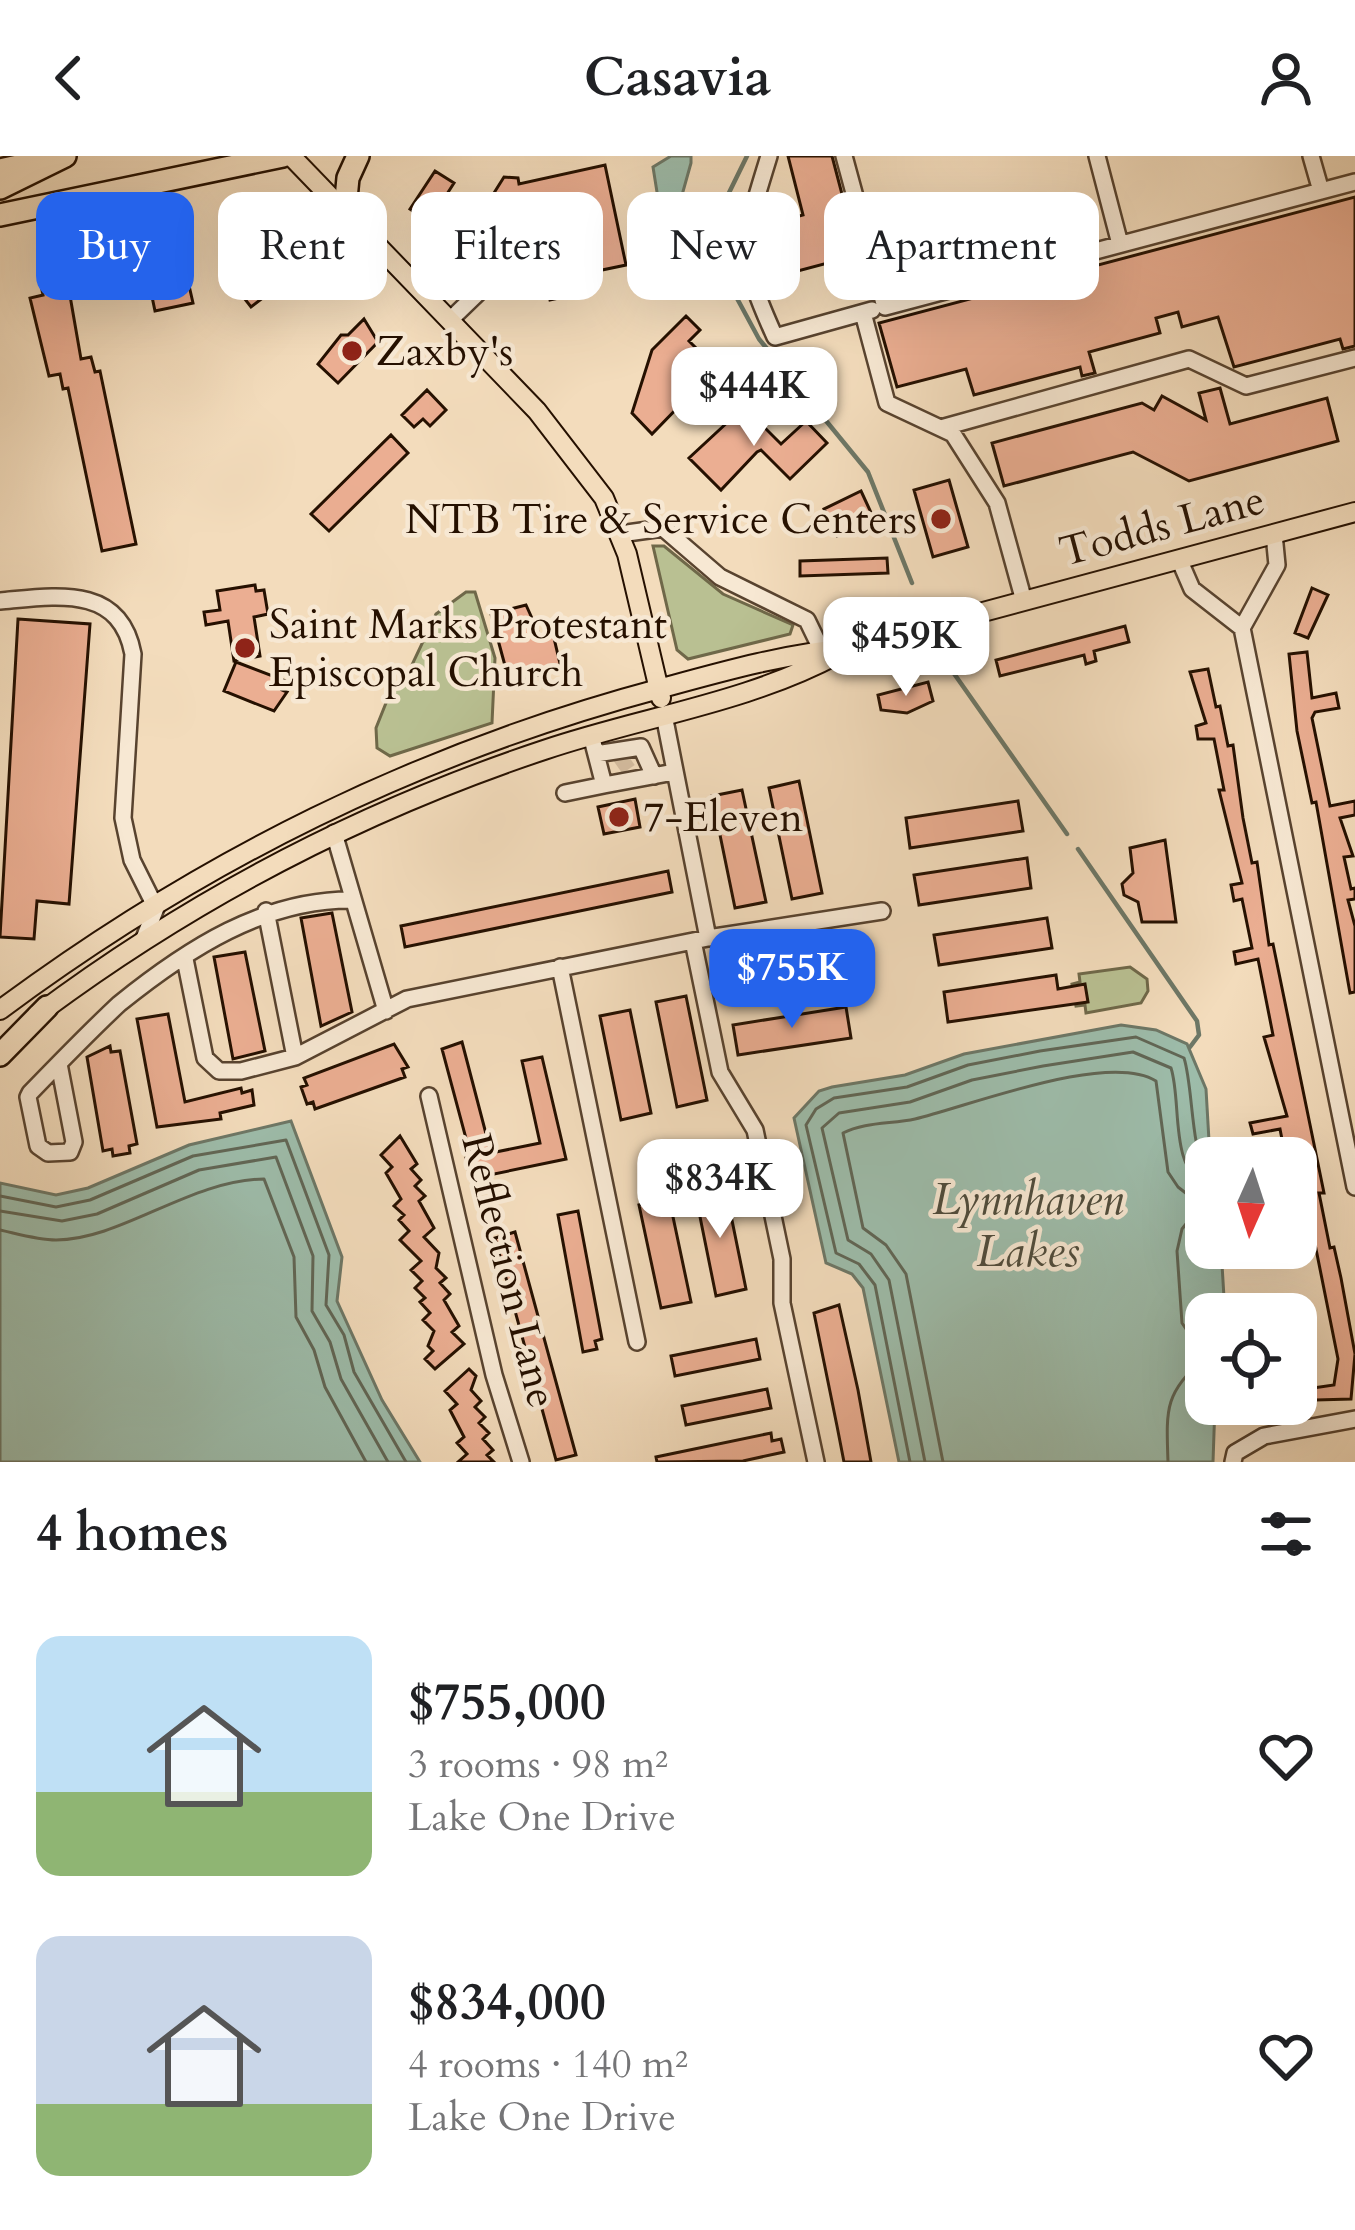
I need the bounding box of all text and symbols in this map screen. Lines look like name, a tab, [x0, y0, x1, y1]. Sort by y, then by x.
text: Casavia	[584, 42, 771, 115]
icon: back	[36, 45, 102, 111]
icon: person	[1253, 45, 1319, 111]
chip: Buy	[36, 192, 194, 300]
chip: Rent	[218, 192, 387, 300]
chip: Filters	[411, 192, 603, 300]
chip: New	[627, 192, 800, 300]
chip: Apartment	[824, 192, 1099, 300]
place label: Zaxby's	[376, 323, 513, 380]
marker: Zaxby's	[339, 338, 365, 364]
pin: $444K	[670, 347, 838, 449]
text: $444K	[698, 359, 810, 412]
street label: Todds Lane	[1053, 471, 1271, 581]
place label: NTB Tire & Service Centers	[405, 491, 917, 548]
marker: NTB Tire & Service Centers	[928, 506, 954, 532]
place label: Saint Marks Protestant Episcopal Church	[269, 596, 667, 701]
pin: $459K	[822, 597, 990, 699]
text: $459K	[850, 609, 962, 662]
marker: Saint Marks Protestant Episcopal Church	[232, 635, 258, 661]
place label: 7-Eleven	[643, 789, 803, 846]
marker: 7-Eleven	[606, 804, 632, 830]
pin: $755K	[708, 929, 876, 1031]
text: $755K	[736, 941, 848, 994]
street label: Reflection Lane	[448, 1128, 570, 1414]
north arrow	[1185, 1137, 1317, 1269]
map controls	[1185, 1137, 1317, 1425]
pin: $834K	[636, 1139, 804, 1241]
text: $834K	[664, 1151, 776, 1204]
water label: Lynnhaven Lakes	[932, 1169, 1124, 1282]
button: locate	[1185, 1293, 1317, 1425]
text: 4 homes	[36, 1499, 228, 1569]
icon: filters	[1253, 1501, 1319, 1567]
text: $755,000	[408, 1668, 606, 1738]
icon: home	[132, 1684, 276, 1828]
icon: heart	[1253, 1723, 1319, 1789]
text: 3 rooms · 98 m²	[408, 1738, 668, 1791]
text: Lake One Drive	[408, 1791, 676, 1844]
text: $834,000	[408, 1968, 606, 2038]
icon: home	[132, 1984, 276, 2128]
icon: heart	[1253, 2023, 1319, 2089]
text: 4 rooms · 140 m²	[408, 2038, 688, 2091]
text: Lake One Drive	[408, 2091, 676, 2144]

